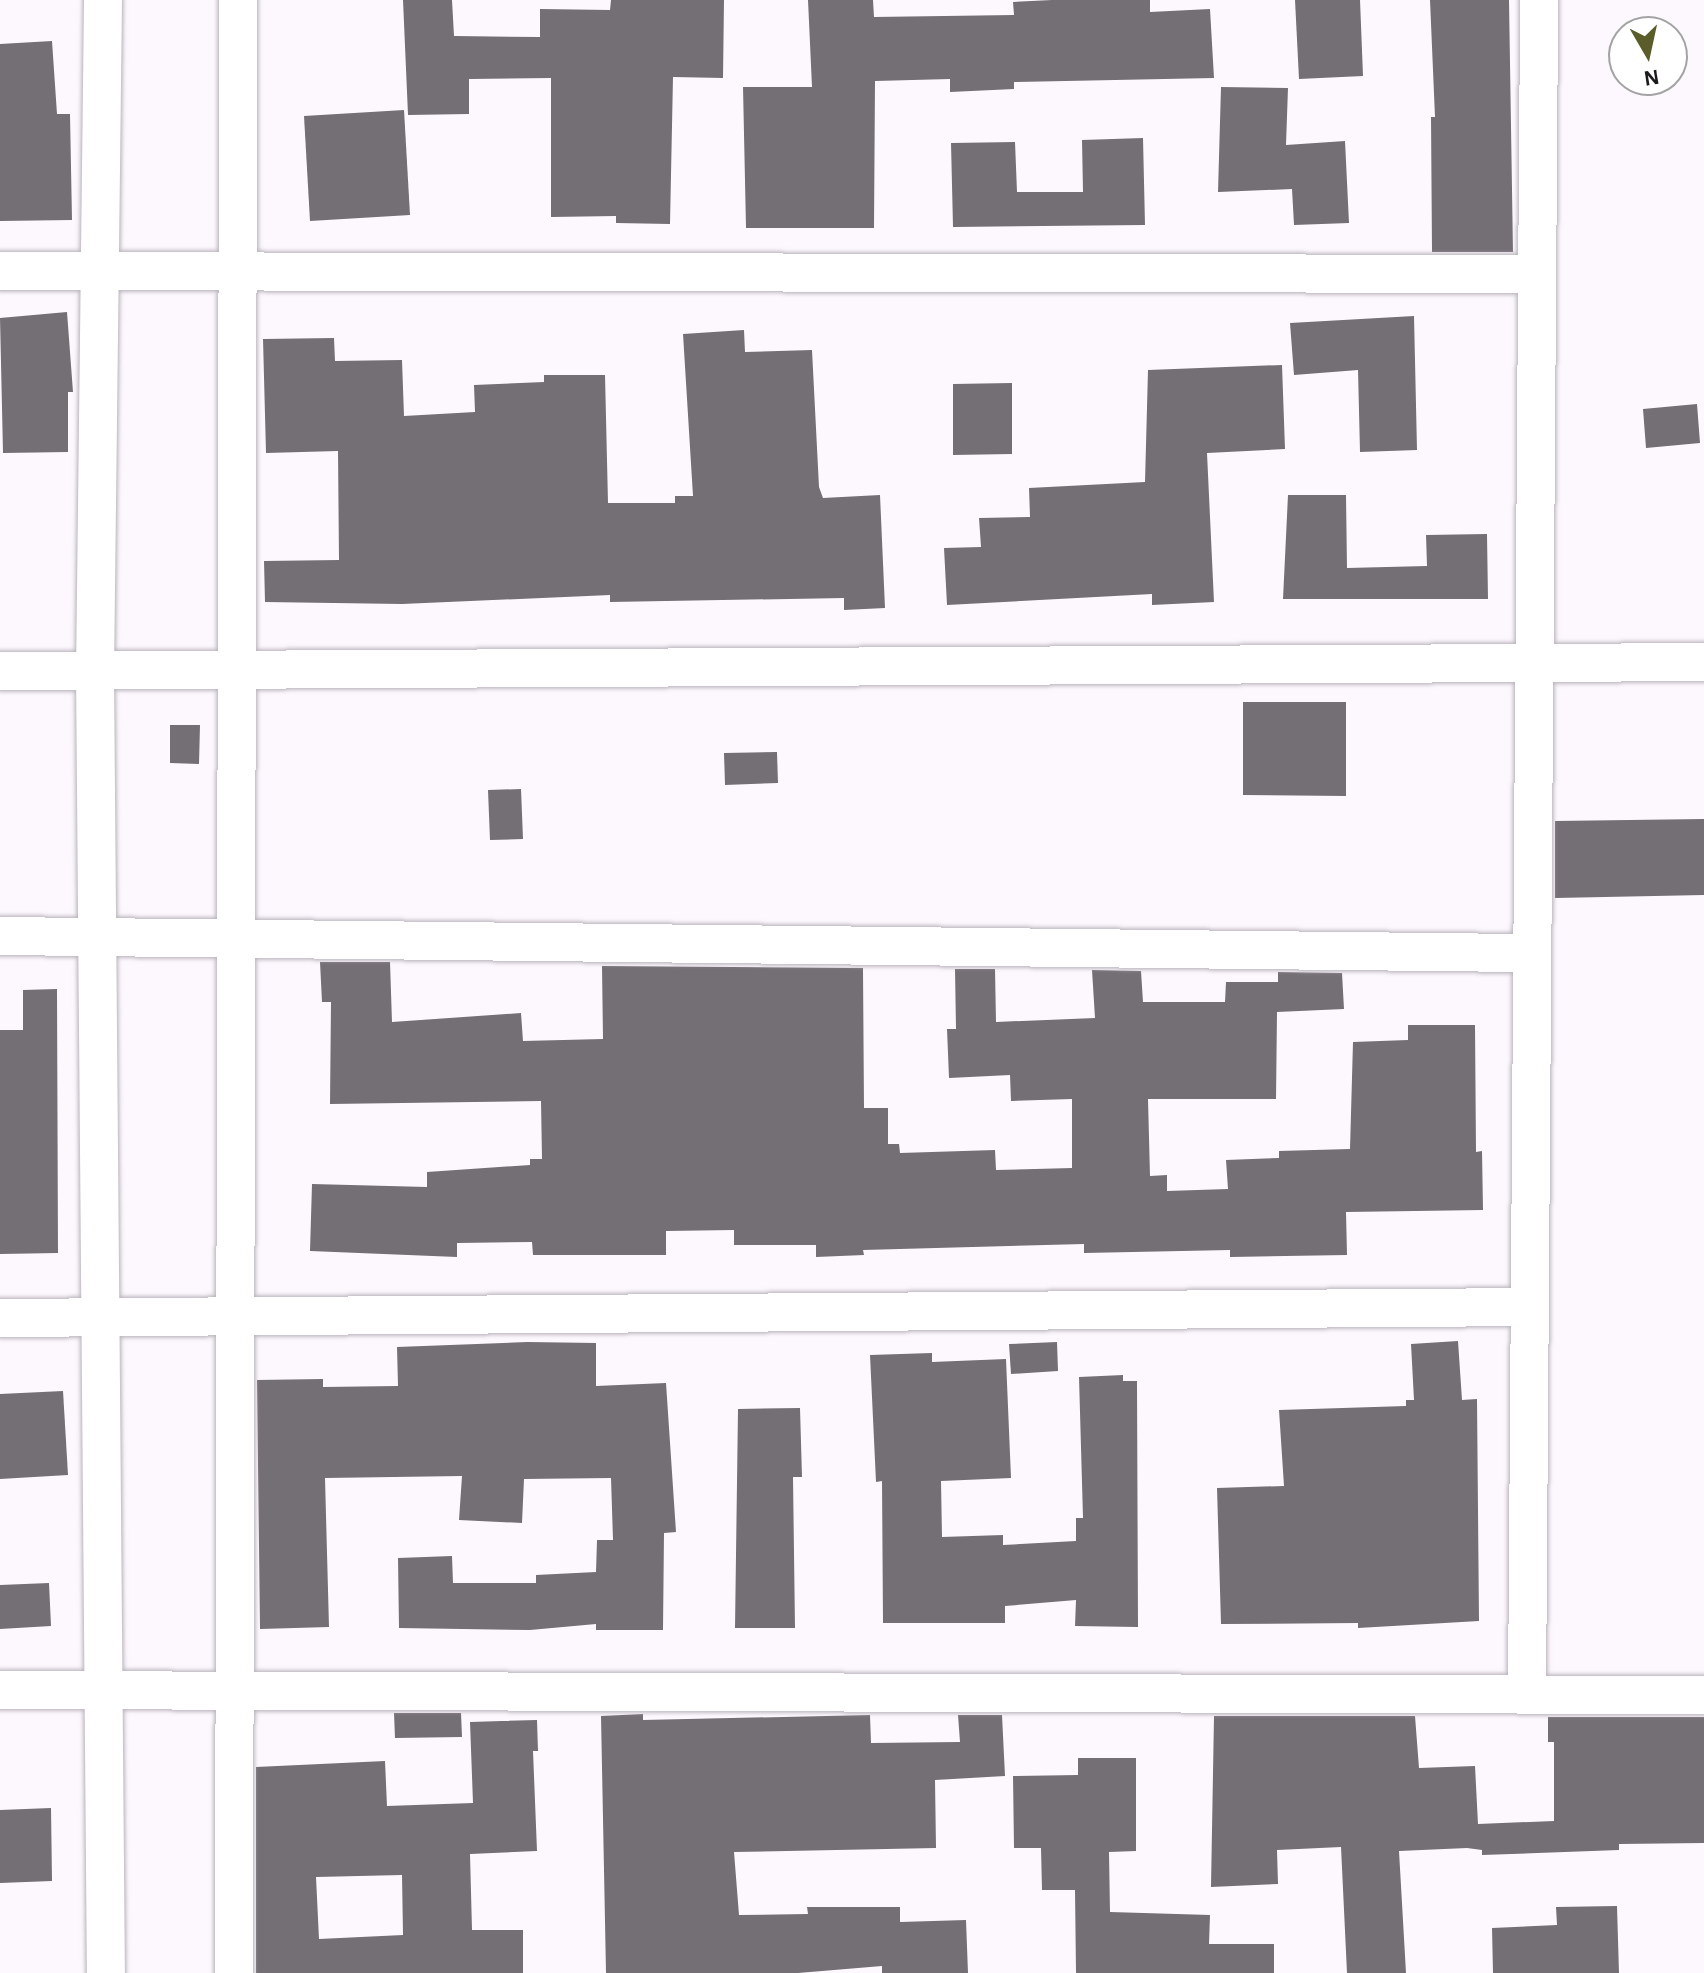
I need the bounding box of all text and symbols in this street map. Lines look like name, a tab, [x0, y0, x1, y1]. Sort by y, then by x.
north arrow	[1608, 16, 1688, 96]
text: N	[1642, 66, 1661, 90]

